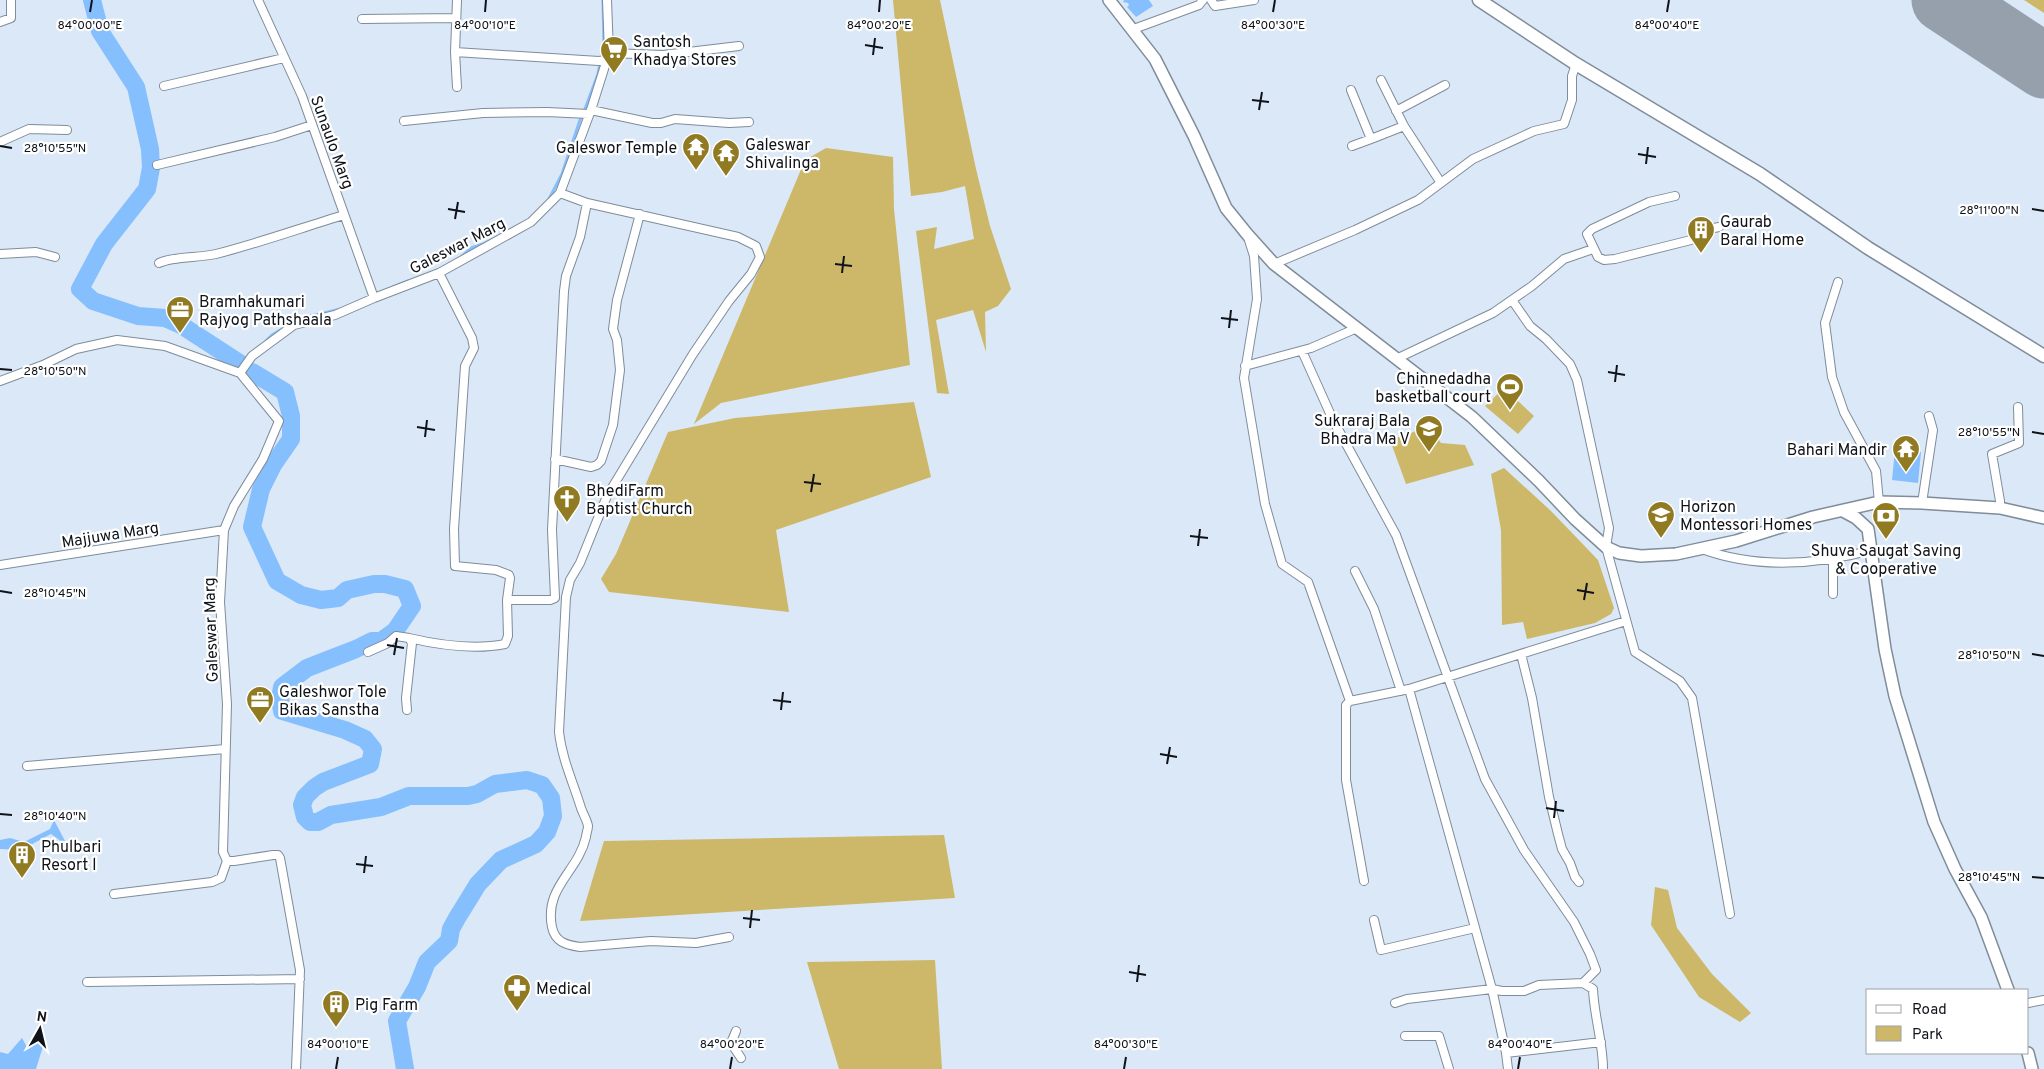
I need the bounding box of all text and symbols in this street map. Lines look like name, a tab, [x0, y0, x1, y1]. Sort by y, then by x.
text: 84°00'00"E	[58, 18, 122, 34]
text: 84°00'10"E	[454, 18, 516, 34]
text: 84°00'20"E	[847, 18, 911, 34]
text: 84°00'30"E	[1241, 18, 1305, 34]
text: 84°00'40"E	[1635, 18, 1699, 34]
place label: Santosh Khadya Stores	[633, 33, 737, 71]
supermarket icon: Santosh Khadya Stores	[599, 35, 629, 74]
street label: Sunaulo Marg	[305, 93, 357, 192]
temple icon: Galeswor Temple	[681, 132, 711, 171]
place label: Galeswar Shivalinga	[745, 136, 819, 174]
temple icon: Galeswar Shivalinga	[711, 138, 741, 177]
place label: Galeswor Temple	[556, 139, 677, 159]
text: 28°10'55"N	[24, 141, 86, 157]
text: 28°11'00"N	[1959, 203, 2019, 219]
place label: Gaurab Baral Home	[1720, 213, 1804, 251]
street label: Galeswar Marg	[407, 214, 509, 280]
building icon: Gaurab Baral Home	[1686, 215, 1716, 254]
place label: Bramhakumari Rajyog Pathshaala	[199, 293, 332, 331]
office icon: Bramhakumari Rajyog Pathshaala	[165, 295, 195, 334]
text: 28°10'50"N	[24, 364, 86, 380]
place label: Chinnedadha basketball court	[1375, 370, 1491, 408]
sports icon: Chinnedadha basketball court	[1495, 372, 1525, 411]
place label: Sukraraj Bala Bhadra Ma V	[1314, 412, 1410, 450]
school or university icon: Sukraraj Bala Bhadra Ma V	[1414, 414, 1444, 453]
text: 28°10'55"N	[1958, 425, 2020, 441]
temple icon: Bahari Mandir	[1891, 434, 1921, 473]
place label: Bahari Mandir	[1787, 441, 1887, 461]
place label: BhediFarm Baptist Church	[586, 482, 692, 520]
church icon: BhediFarm Baptist Church	[552, 484, 582, 523]
place label: Horizon Montessori Homes	[1680, 498, 1812, 536]
school or university icon: Horizon Montessori Homes	[1646, 500, 1676, 539]
bank icon: Shuva Saugat Saving & Cooperative	[1871, 501, 1901, 540]
street label: Majjuwa Marg	[60, 518, 160, 554]
place label: Shuva Saugat Saving & Cooperative	[1811, 542, 1961, 580]
street label: Galeswar Marg	[200, 577, 224, 683]
text: 28°10'45"N	[24, 586, 86, 602]
text: 28°10'50"N	[1958, 648, 2020, 664]
place label: Galeshwor Tole Bikas Sanstha	[279, 683, 387, 721]
office icon: Galeshwor Tole Bikas Sanstha	[245, 685, 275, 724]
text: 28°10'40"N	[24, 809, 86, 825]
place label: Phulbari Resort l	[41, 838, 101, 876]
building icon: Phulbari Resort l	[7, 840, 37, 879]
text: 28°10'45"N	[1958, 870, 2020, 886]
pharmacy icon: Medical	[502, 973, 532, 1012]
place label: Medical	[536, 980, 591, 1000]
building icon: Pig Farm	[321, 989, 351, 1028]
legend	[1866, 989, 2029, 1054]
place label: Pig Farm	[355, 996, 418, 1016]
text: Road	[1912, 1001, 1947, 1020]
north arrow	[15, 1004, 65, 1054]
text: N	[35, 1008, 48, 1027]
text: Park	[1912, 1026, 1943, 1045]
text: 84°00'10"E	[307, 1037, 369, 1053]
text: 84°00'20"E	[700, 1037, 764, 1053]
text: 84°00'30"E	[1094, 1037, 1158, 1053]
text: 84°00'40"E	[1488, 1037, 1552, 1053]

